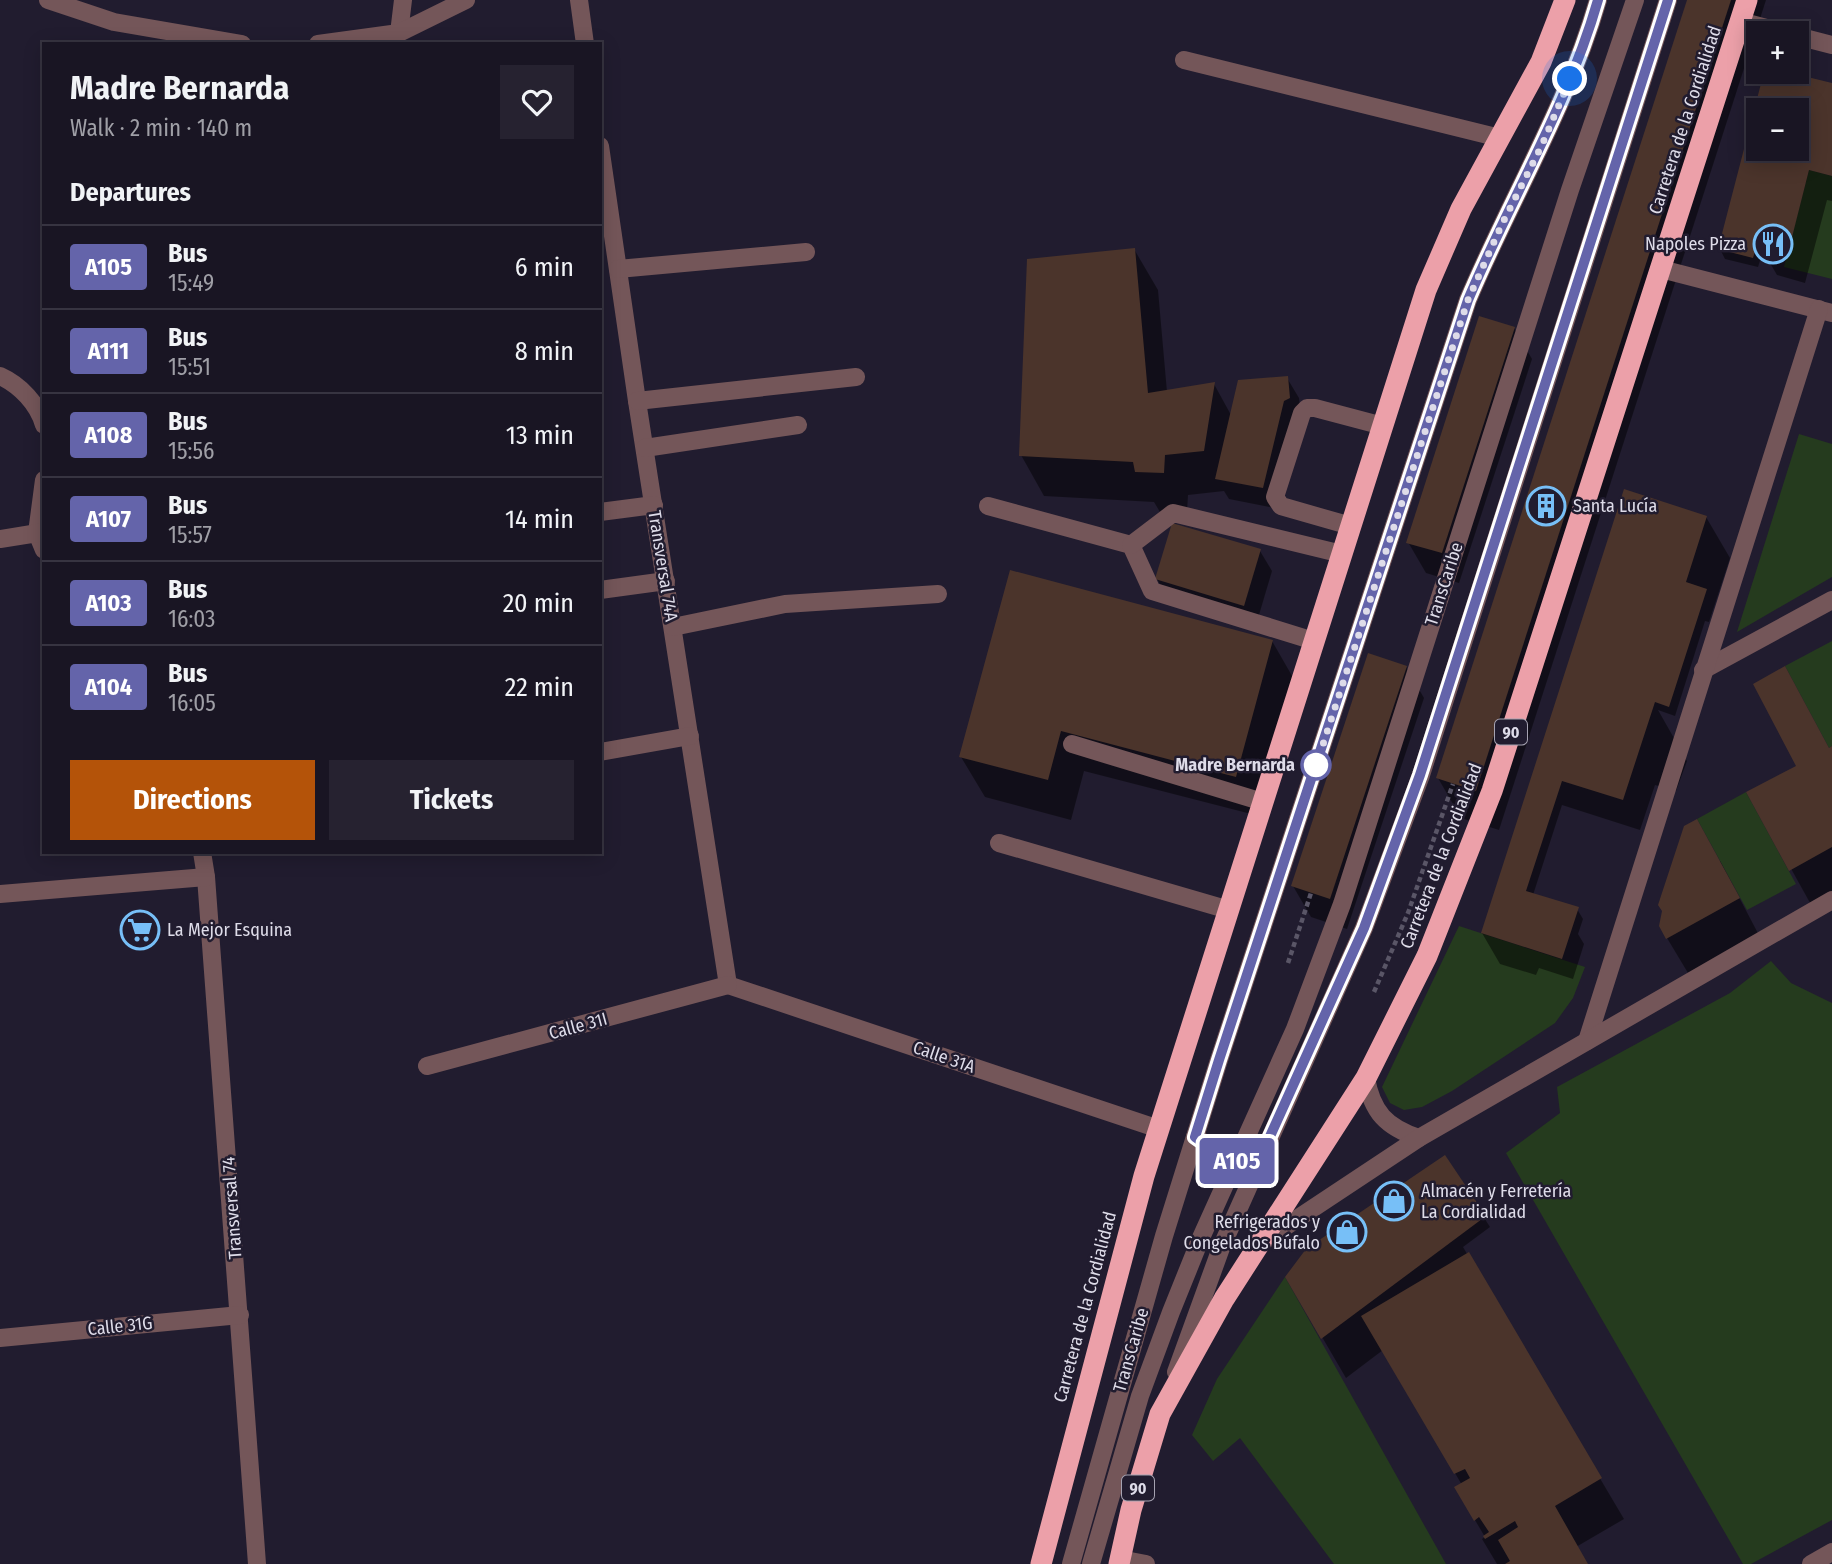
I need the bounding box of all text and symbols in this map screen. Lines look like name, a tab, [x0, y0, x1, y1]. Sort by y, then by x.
map controls	[1746, 21, 1809, 161]
button: +	[1746, 21, 1809, 84]
street label: Carretera de la Cordialidad	[1644, 23, 1726, 217]
your location	[1552, 61, 1587, 96]
button: heart	[500, 65, 574, 139]
text: Madre Bernarda	[70, 68, 289, 108]
button: −	[1746, 98, 1809, 161]
text: Walk · 2 min · 140 m	[70, 114, 252, 142]
text: Departures	[70, 177, 191, 208]
restaurant icon: Napoles Pizza	[1752, 223, 1794, 265]
place label: Napoles Pizza	[1645, 233, 1746, 255]
text: Bus	[168, 238, 207, 269]
text: 6 min	[515, 252, 574, 283]
text: A105	[85, 253, 132, 281]
text: 15:49	[168, 269, 214, 297]
text: Bus	[168, 322, 207, 353]
text: 8 min	[515, 336, 574, 367]
text: A111	[88, 337, 129, 365]
text: 15:51	[168, 353, 211, 381]
text: Bus	[168, 406, 207, 437]
text: 13 min	[506, 420, 574, 451]
text: A108	[85, 421, 132, 449]
text: 15:56	[168, 437, 214, 465]
building icon: Santa Lucía	[1525, 485, 1567, 527]
text: Bus	[168, 490, 207, 521]
place label: Santa Lucía	[1573, 495, 1657, 517]
text: 14 min	[505, 504, 574, 535]
text: A107	[86, 505, 131, 533]
street label: Transversal 74A	[643, 509, 683, 624]
text: 15:57	[168, 521, 212, 549]
street label: TransCaribe	[1420, 539, 1468, 629]
text: Bus	[168, 574, 207, 605]
text: 20 min	[503, 588, 574, 619]
text: A103	[85, 589, 132, 617]
text: 16:03	[168, 605, 215, 633]
text: Bus	[168, 658, 207, 689]
text: 22 min	[505, 672, 574, 703]
text: A104	[85, 673, 132, 701]
text: 16:05	[168, 689, 216, 717]
road number: 90	[1495, 720, 1527, 744]
marker: Madre Bernarda	[1301, 750, 1331, 780]
place label: Madre Bernarda	[1175, 754, 1295, 776]
button: Directions	[70, 760, 315, 840]
button: Tickets	[329, 760, 574, 840]
street label: Carretera de la Cordialidad	[1395, 760, 1487, 952]
supermarket icon: La Mejor Esquina	[119, 909, 161, 951]
place label: La Mejor Esquina	[167, 919, 292, 941]
street label: Calle 31I	[546, 1008, 610, 1044]
street label: Calle 31A	[910, 1036, 978, 1078]
line badge: A105	[1188, 1138, 1286, 1184]
text: A105	[1214, 1147, 1260, 1175]
street label: Transversal 74	[217, 1156, 247, 1260]
shop icon: Almacén y Ferretería La Cordialidad	[1373, 1180, 1415, 1222]
place label: Almacén y Ferretería La Cordialidad	[1421, 1180, 1572, 1223]
street label: Carretera de la Cordialidad	[1049, 1209, 1121, 1405]
place label: Refrigerados y Congelados Búfalo	[1184, 1211, 1320, 1254]
shop icon: Refrigerados y Congelados Búfalo	[1326, 1211, 1368, 1253]
street label: TransCaribe	[1108, 1305, 1154, 1395]
street label: Calle 31G	[86, 1312, 154, 1340]
road number: 90	[1122, 1476, 1154, 1500]

